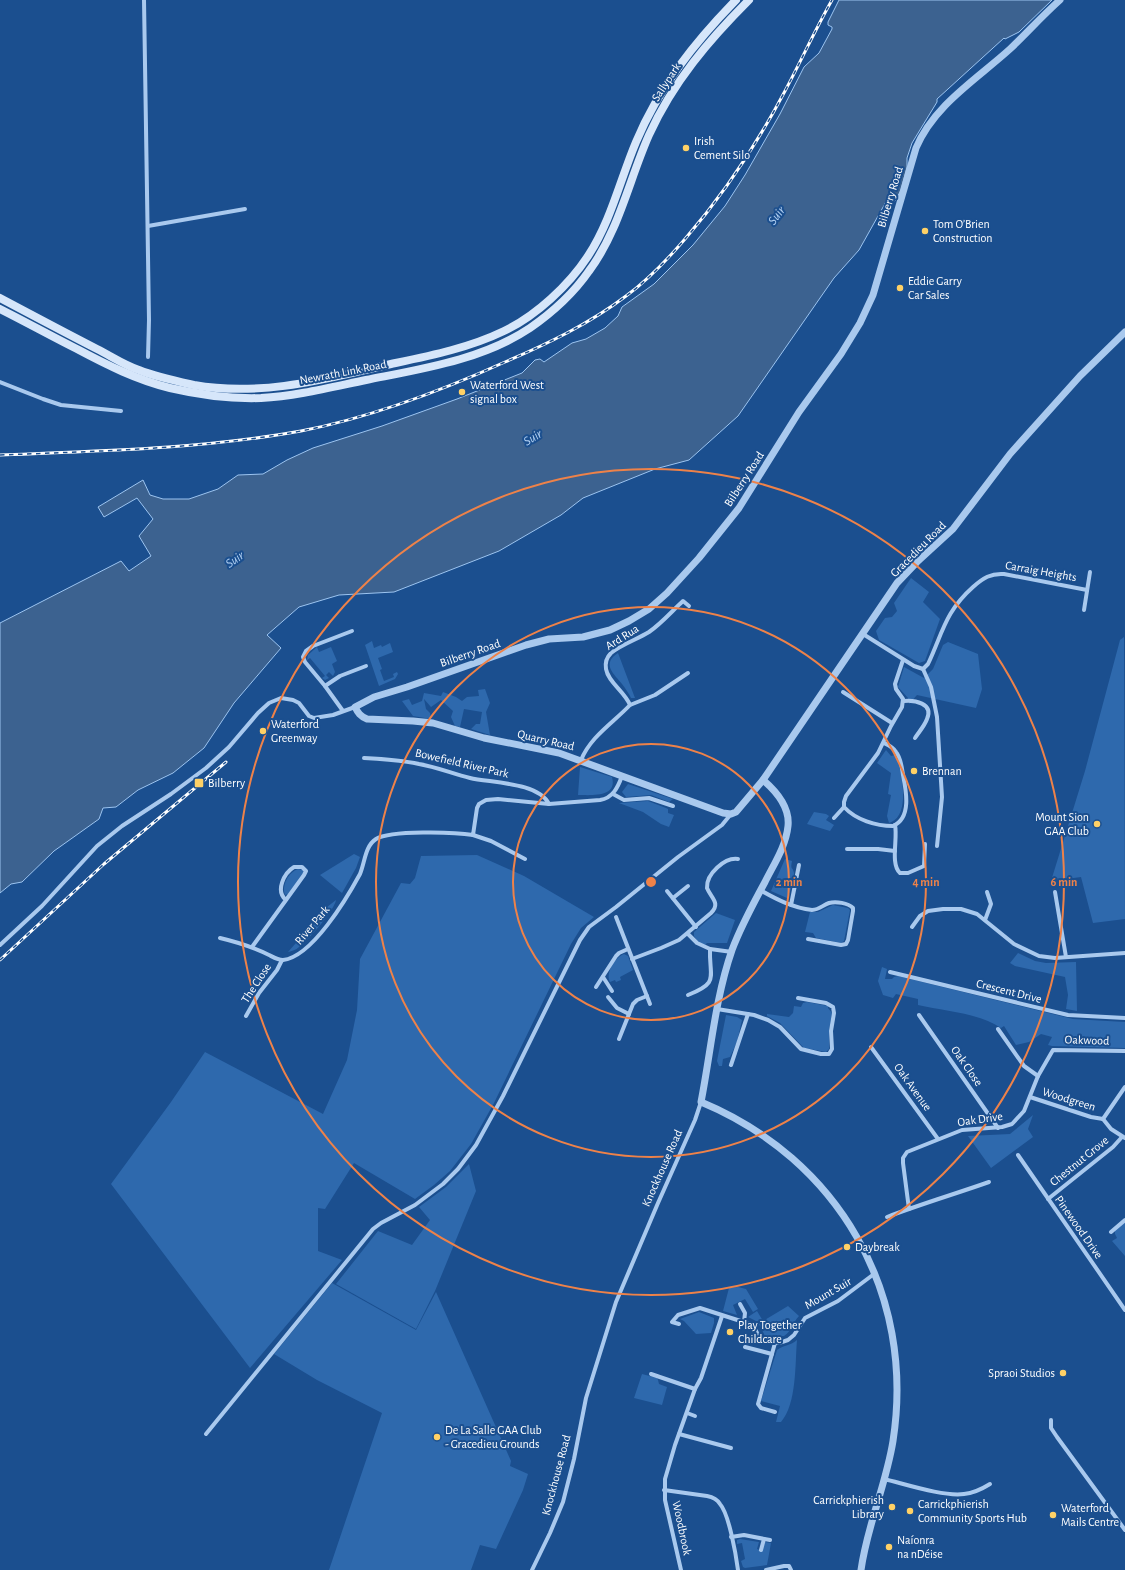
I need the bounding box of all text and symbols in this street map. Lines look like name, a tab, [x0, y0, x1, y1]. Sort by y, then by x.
street label: Sallypark	[649, 60, 684, 104]
place label: Irish Cement Silo	[694, 135, 750, 161]
marker: Irish Cement Silo	[681, 143, 691, 153]
street label: Bilberry Road	[875, 165, 906, 229]
water label: Suir	[766, 204, 788, 228]
place label: Tom O’Brien Construction	[933, 218, 993, 244]
marker: Tom O’Brien Construction	[920, 226, 930, 236]
place label: Eddie Garry Car Sales	[908, 275, 962, 301]
marker: Eddie Garry Car Sales	[895, 283, 905, 293]
street label: Newrath Link Road	[298, 358, 388, 386]
place label: Waterford West signal box	[470, 379, 544, 405]
marker: Waterford West signal box	[457, 387, 467, 397]
water label: Suir	[521, 427, 545, 449]
street label: Bilberry Road	[722, 449, 767, 509]
street label: Gracedieu Road	[888, 519, 948, 579]
water label: Suir	[223, 549, 247, 571]
street label: Carraig Heights	[1004, 559, 1078, 583]
street label: Ard Rua	[603, 622, 641, 652]
street label: Bilberry Road	[438, 637, 502, 670]
place label: Waterford Greenway	[271, 718, 319, 745]
marker: Waterford Greenway	[258, 726, 268, 736]
street label: Quarry Road	[516, 728, 576, 753]
street label: Bowefield River Park	[414, 746, 510, 780]
place label: Brennan	[922, 765, 962, 777]
marker: Brennan	[909, 766, 919, 776]
marker: Bilberry	[193, 777, 205, 789]
place label: Bilberry	[208, 777, 245, 790]
place label: Mount Sion GAA Club	[1035, 811, 1089, 837]
marker: Mount Sion GAA Club	[1092, 819, 1102, 829]
centre of rings	[644, 875, 658, 889]
text: 2 min	[776, 876, 802, 888]
text: 4 min	[912, 876, 940, 888]
text: 6 min	[1051, 876, 1077, 888]
street label: River Park	[292, 903, 332, 947]
street label: The Close	[239, 961, 273, 1005]
street label: Crescent Drive	[975, 977, 1043, 1005]
street label: Oakwood	[1065, 1033, 1109, 1047]
street label: Oak Close	[949, 1044, 985, 1088]
street label: Oak Avenue	[892, 1061, 934, 1113]
street label: Woodgreen	[1041, 1085, 1097, 1113]
street label: Oak Drive	[957, 1110, 1003, 1128]
street label: Knockhouse Road	[640, 1128, 684, 1208]
street label: Chestnut Grove	[1047, 1134, 1111, 1188]
street label: Pinewood Drive	[1053, 1193, 1105, 1261]
place label: Daybreak	[855, 1241, 900, 1254]
marker: Daybreak	[842, 1242, 852, 1252]
street label: Mount Suir	[803, 1275, 853, 1311]
place label: Play Together Childcare	[738, 1319, 802, 1345]
marker: Play Together Childcare	[725, 1327, 735, 1337]
place label: Spraoi Studios	[988, 1367, 1055, 1379]
marker: Spraoi Studios	[1058, 1368, 1068, 1378]
place label: De La Salle GAA Club - Gracedieu Grounds	[445, 1424, 542, 1450]
marker: De La Salle GAA Club - Gracedieu Grounds	[432, 1432, 442, 1442]
street label: Knockhouse Road	[540, 1434, 572, 1516]
place label: Carrickphierish Library	[813, 1494, 884, 1521]
place label: Carrickphierish Community Sports Hub	[918, 1498, 1027, 1525]
street label: Woodbrook	[670, 1500, 694, 1557]
marker: Carrickphierish Library	[887, 1502, 897, 1512]
place label: Waterford Mails Centre	[1061, 1502, 1119, 1528]
marker: Carrickphierish Community Sports Hub	[905, 1506, 915, 1516]
marker: Waterford Mails Centre	[1048, 1510, 1058, 1520]
place label: Naíonra na nDéise	[897, 1534, 943, 1560]
marker: Naíonra na nDéise	[884, 1542, 894, 1552]

